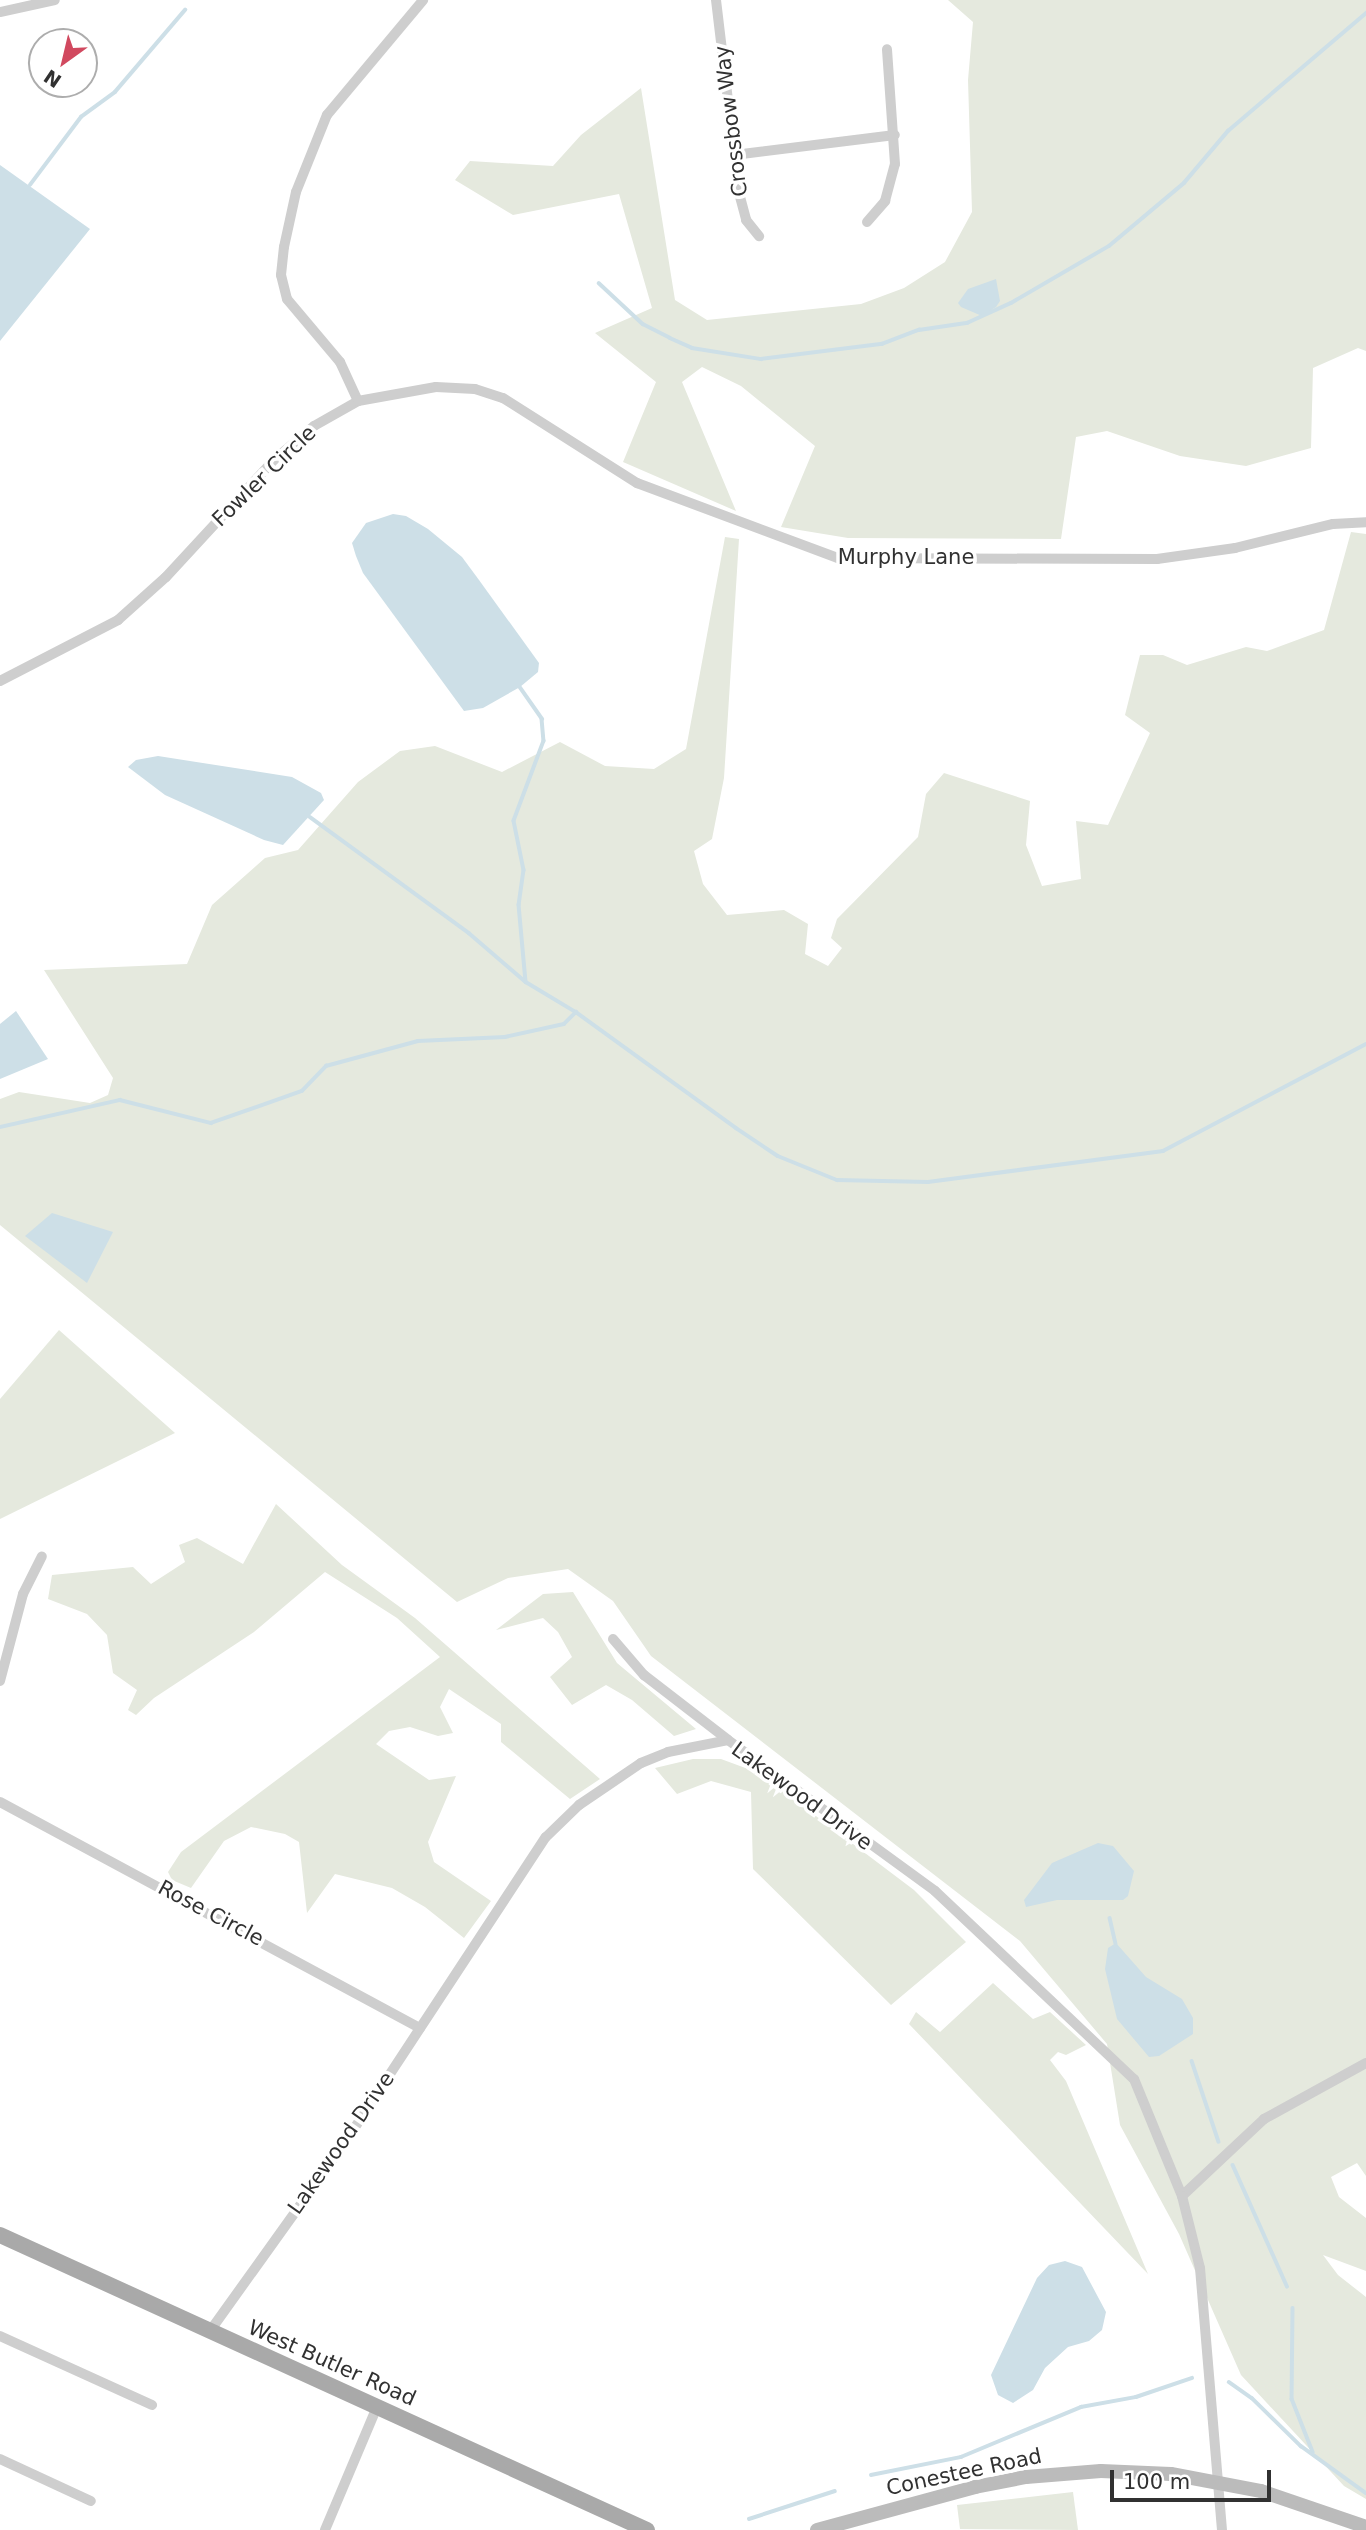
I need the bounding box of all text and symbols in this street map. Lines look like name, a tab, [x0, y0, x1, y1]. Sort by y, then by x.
north arrow	[28, 28, 98, 98]
street label: Crossbow Way	[709, 44, 753, 198]
text: N	[40, 65, 65, 92]
street label: Fowler Circle	[207, 420, 321, 532]
street label: Murphy Lane	[838, 544, 974, 570]
street label: Lakewood Drive	[727, 1737, 877, 1855]
street label: Rose Circle	[154, 1875, 268, 1951]
street label: Lakewood Drive	[283, 2067, 399, 2219]
street label: West Butler Road	[244, 2315, 420, 2411]
street label: Conestee Road	[884, 2443, 1044, 2501]
scale bar	[1114, 2456, 1275, 2500]
text: 100 m	[1123, 2470, 1190, 2494]

